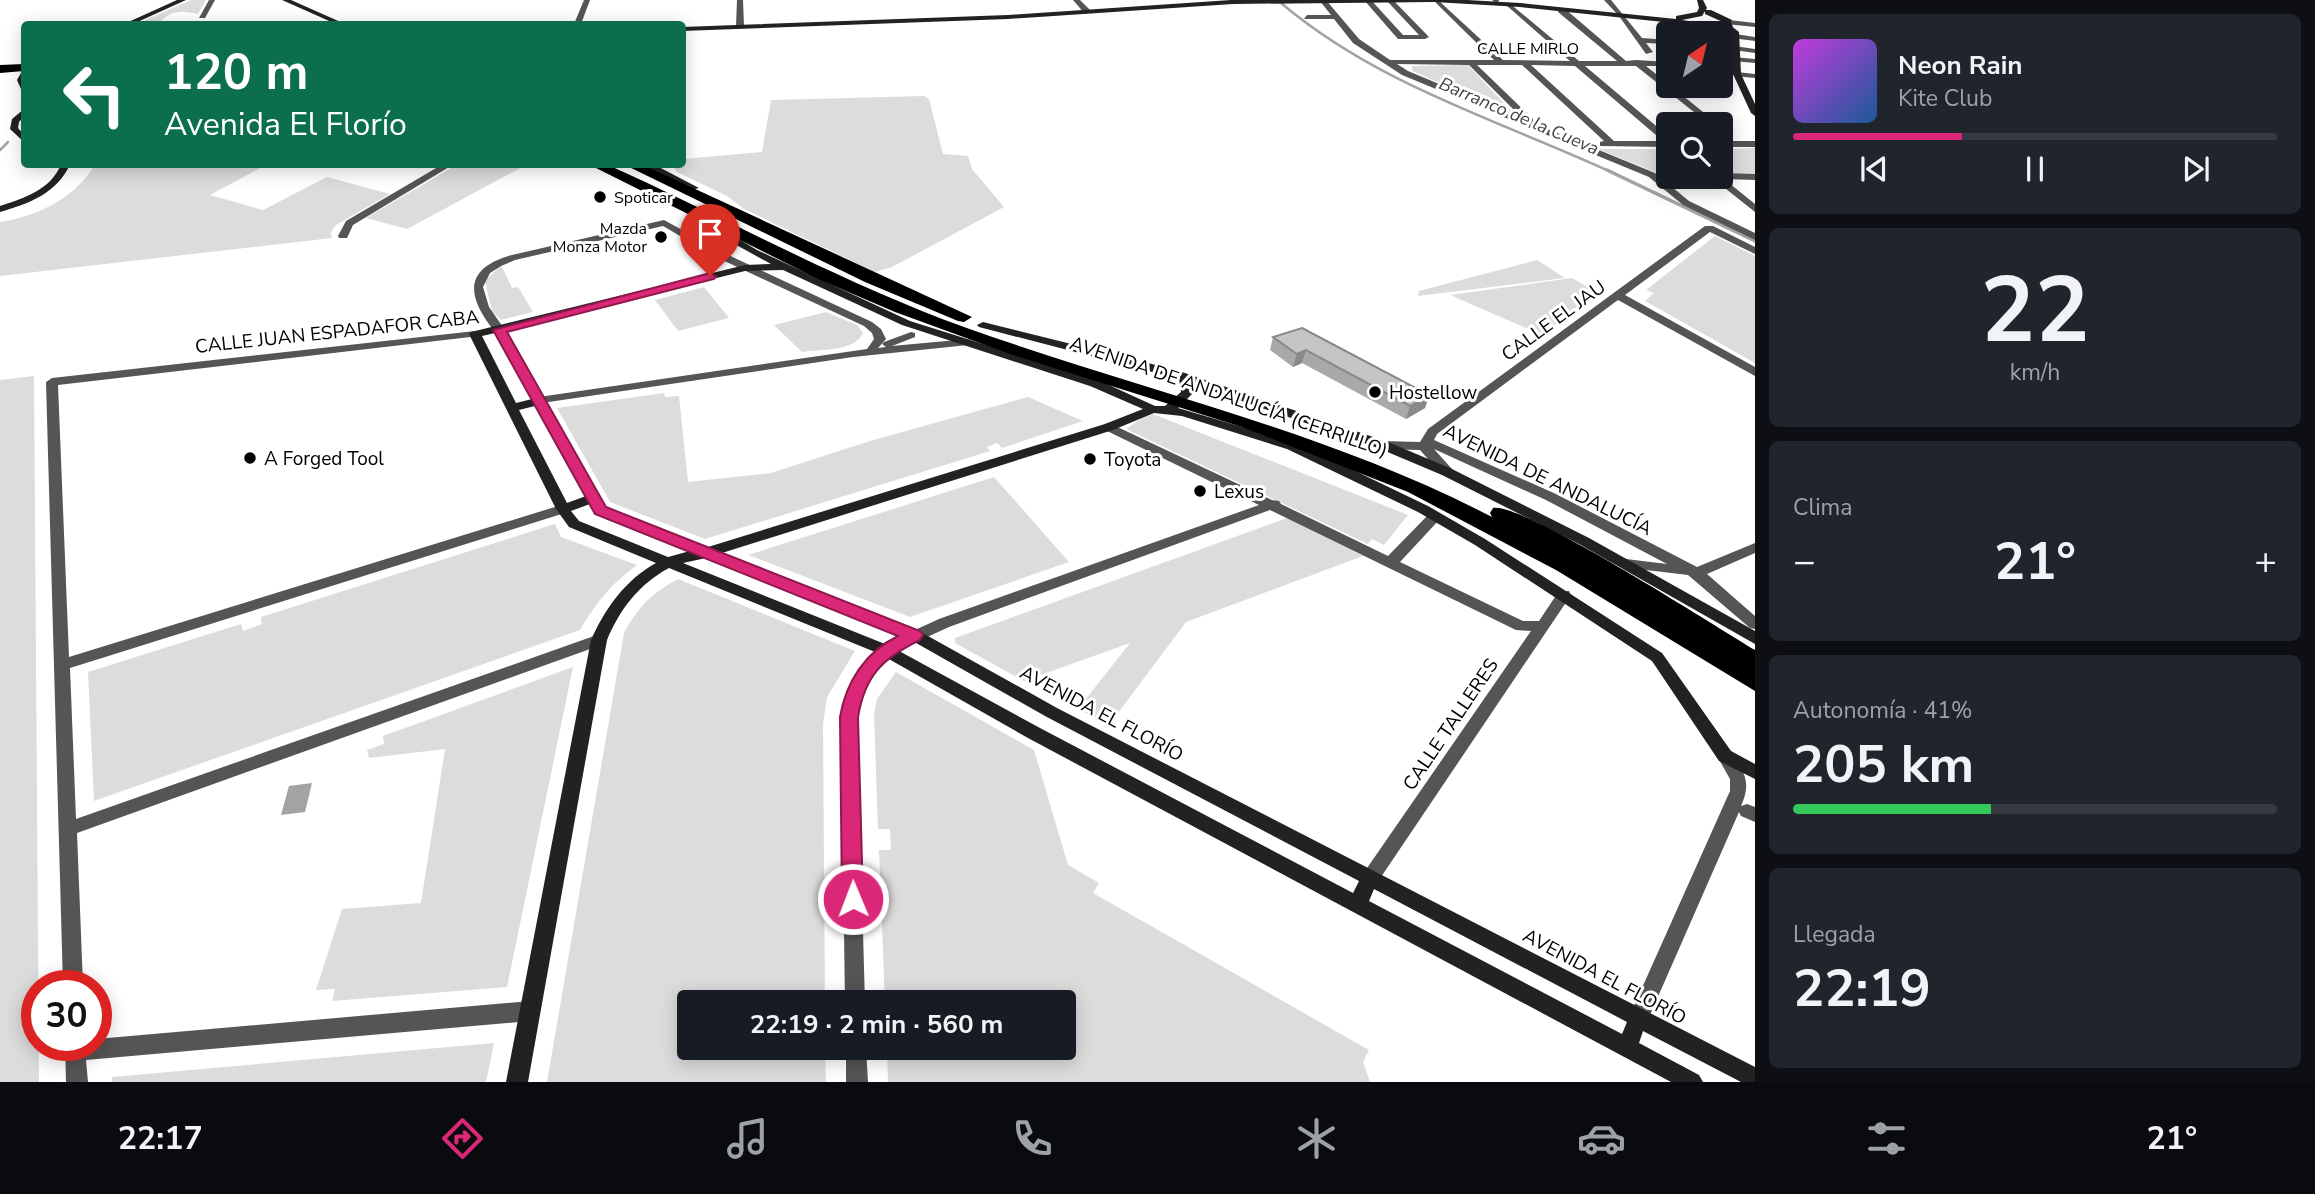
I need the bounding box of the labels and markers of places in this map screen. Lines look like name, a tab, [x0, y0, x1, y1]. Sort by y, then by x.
place label: Spoticar	[614, 187, 673, 209]
marker: Spoticar	[592, 189, 608, 205]
pin	[680, 204, 740, 276]
place label: Mazda Monza Motor	[553, 218, 647, 258]
marker: Mazda Monza Motor	[653, 229, 669, 245]
place label: Hostellow	[1389, 380, 1477, 406]
marker: Hostellow	[1367, 384, 1383, 400]
place label: A Forged Tool	[264, 446, 384, 472]
place label: Toyota	[1104, 447, 1161, 473]
marker: A Forged Tool	[242, 450, 258, 466]
marker: Toyota	[1082, 451, 1098, 467]
place label: Lexus	[1214, 479, 1264, 505]
marker: Lexus	[1192, 483, 1208, 499]

